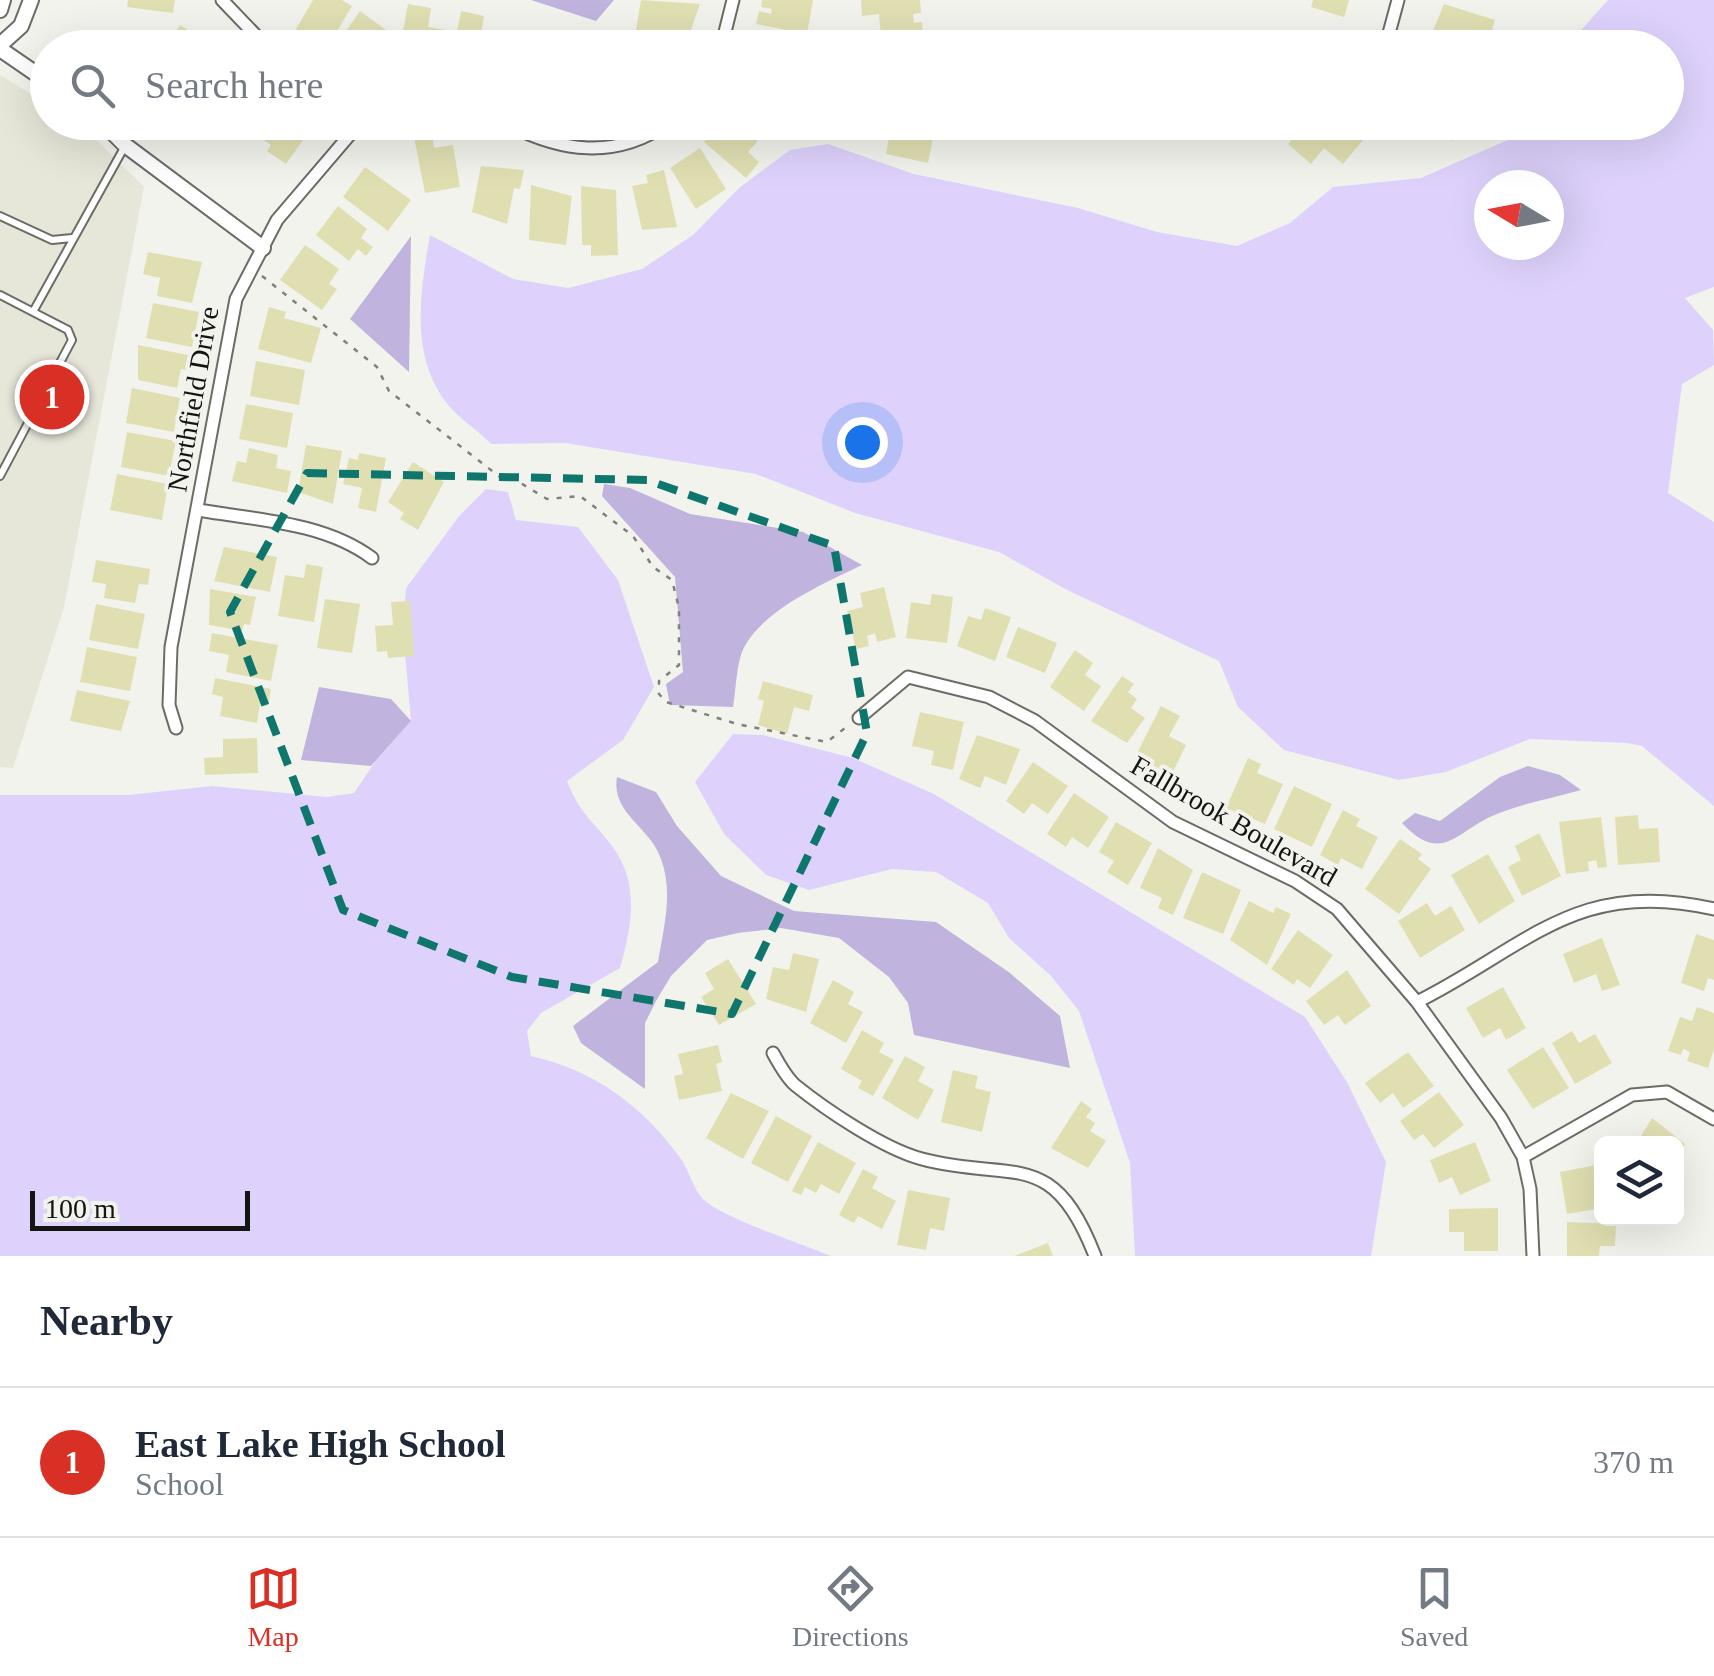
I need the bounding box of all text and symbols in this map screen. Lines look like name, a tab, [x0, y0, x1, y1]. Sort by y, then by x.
search box	[30, 30, 1684, 140]
icon: search	[65, 58, 120, 113]
text: Search here	[145, 64, 323, 106]
north arrow	[1474, 170, 1564, 260]
street label: Northfield Drive	[161, 304, 225, 494]
pin: 1	[20, 360, 84, 434]
your location	[837, 417, 888, 468]
street label: Fallbrook Boulevard	[1126, 749, 1342, 893]
map controls	[1594, 1136, 1684, 1226]
button: layers	[1594, 1136, 1684, 1226]
scale bar	[30, 1186, 250, 1230]
text: 100 m	[45, 1193, 116, 1224]
text: Nearby	[40, 1298, 173, 1344]
text: East Lake High School	[135, 1423, 506, 1465]
text: 1	[65, 1444, 81, 1480]
text: 370 m	[1593, 1444, 1674, 1480]
text: School	[135, 1466, 224, 1502]
tab: Map	[246, 1561, 301, 1653]
tab: Directions	[792, 1561, 909, 1653]
tab: Saved	[1400, 1561, 1468, 1653]

